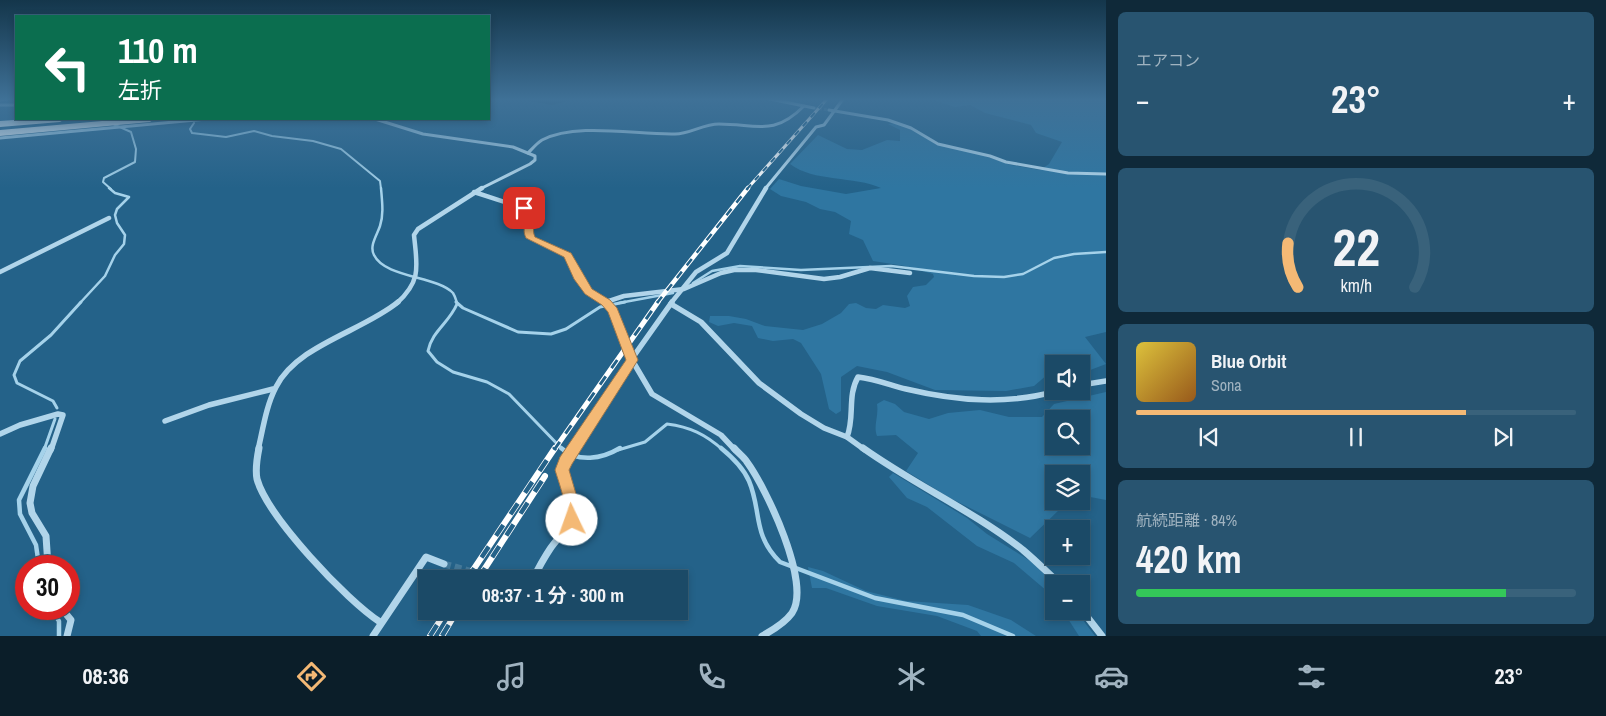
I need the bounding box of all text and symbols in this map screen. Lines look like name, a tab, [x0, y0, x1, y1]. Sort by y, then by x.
text: 110 m	[118, 27, 198, 74]
icon: left	[35, 35, 100, 100]
text: エアコン	[1136, 49, 1200, 71]
text: 23°	[1331, 74, 1381, 125]
text: 左折	[118, 75, 162, 105]
text: −	[1136, 81, 1149, 119]
text: +	[1563, 81, 1576, 119]
pin	[503, 187, 545, 229]
icon: arrive	[510, 194, 538, 222]
text: 22	[1332, 212, 1380, 282]
text: km/h	[1340, 274, 1372, 298]
text: Blue Orbit	[1211, 348, 1286, 374]
map controls	[1045, 355, 1090, 620]
button: sound	[1045, 355, 1090, 400]
text: Sona	[1211, 374, 1242, 396]
button: search	[1045, 410, 1090, 455]
icon: previous	[1195, 423, 1223, 451]
icon: pause	[1342, 423, 1370, 451]
icon: next	[1489, 423, 1517, 451]
button: layers	[1045, 465, 1090, 510]
position arrow	[545, 493, 597, 545]
text: 航続距離 · 84%	[1136, 509, 1237, 531]
button: +	[1045, 520, 1090, 565]
text: 420 km	[1136, 534, 1242, 585]
speed limit sign: 30	[15, 555, 80, 620]
button: −	[1045, 575, 1090, 620]
text: 08:37 · 1 分 · 300 m	[482, 582, 624, 608]
icon: directions	[294, 659, 329, 694]
icon: music	[494, 659, 529, 694]
icon: phone	[694, 659, 729, 694]
icon: climate	[894, 659, 929, 694]
icon: car	[1094, 659, 1129, 694]
icon: filters	[1294, 659, 1329, 694]
text: 08:36	[83, 661, 129, 691]
text: 23°	[1494, 661, 1523, 691]

